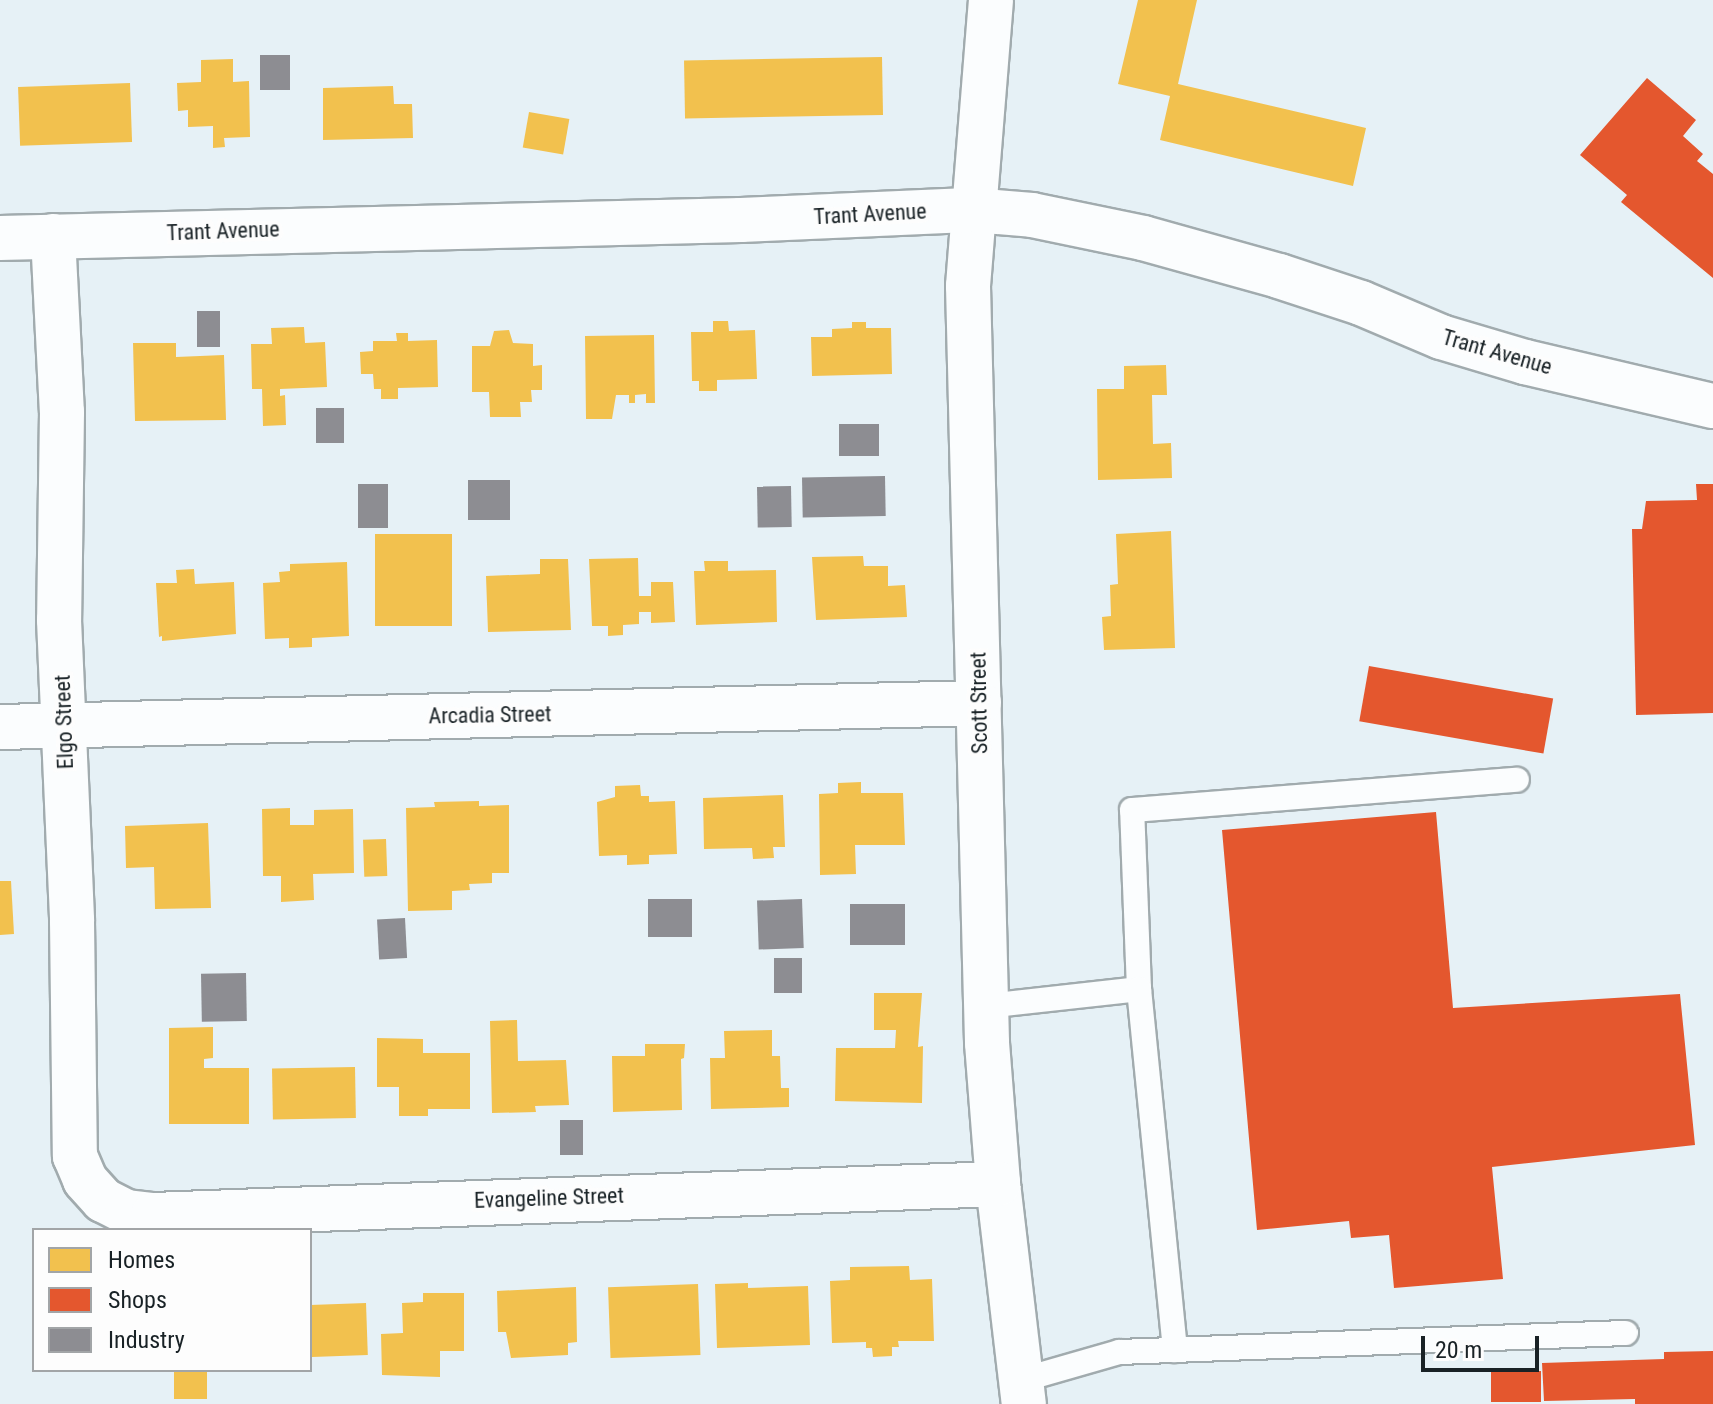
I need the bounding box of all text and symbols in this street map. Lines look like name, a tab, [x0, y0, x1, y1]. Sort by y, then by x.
street label: Trant Avenue	[813, 198, 927, 230]
street label: Trant Avenue	[166, 216, 280, 246]
street label: Trant Avenue	[1439, 324, 1555, 380]
street label: Scott Street	[965, 652, 993, 754]
street label: Elgo Street	[49, 674, 79, 770]
street label: Arcadia Street	[428, 701, 552, 729]
street label: Evangeline Street	[474, 1182, 624, 1214]
legend	[32, 1228, 312, 1372]
text: Homes	[108, 1246, 175, 1274]
text: Shops	[108, 1286, 167, 1314]
scale bar	[1425, 1320, 1543, 1370]
text: Industry	[108, 1326, 185, 1354]
text: 20 m	[1435, 1336, 1482, 1364]

